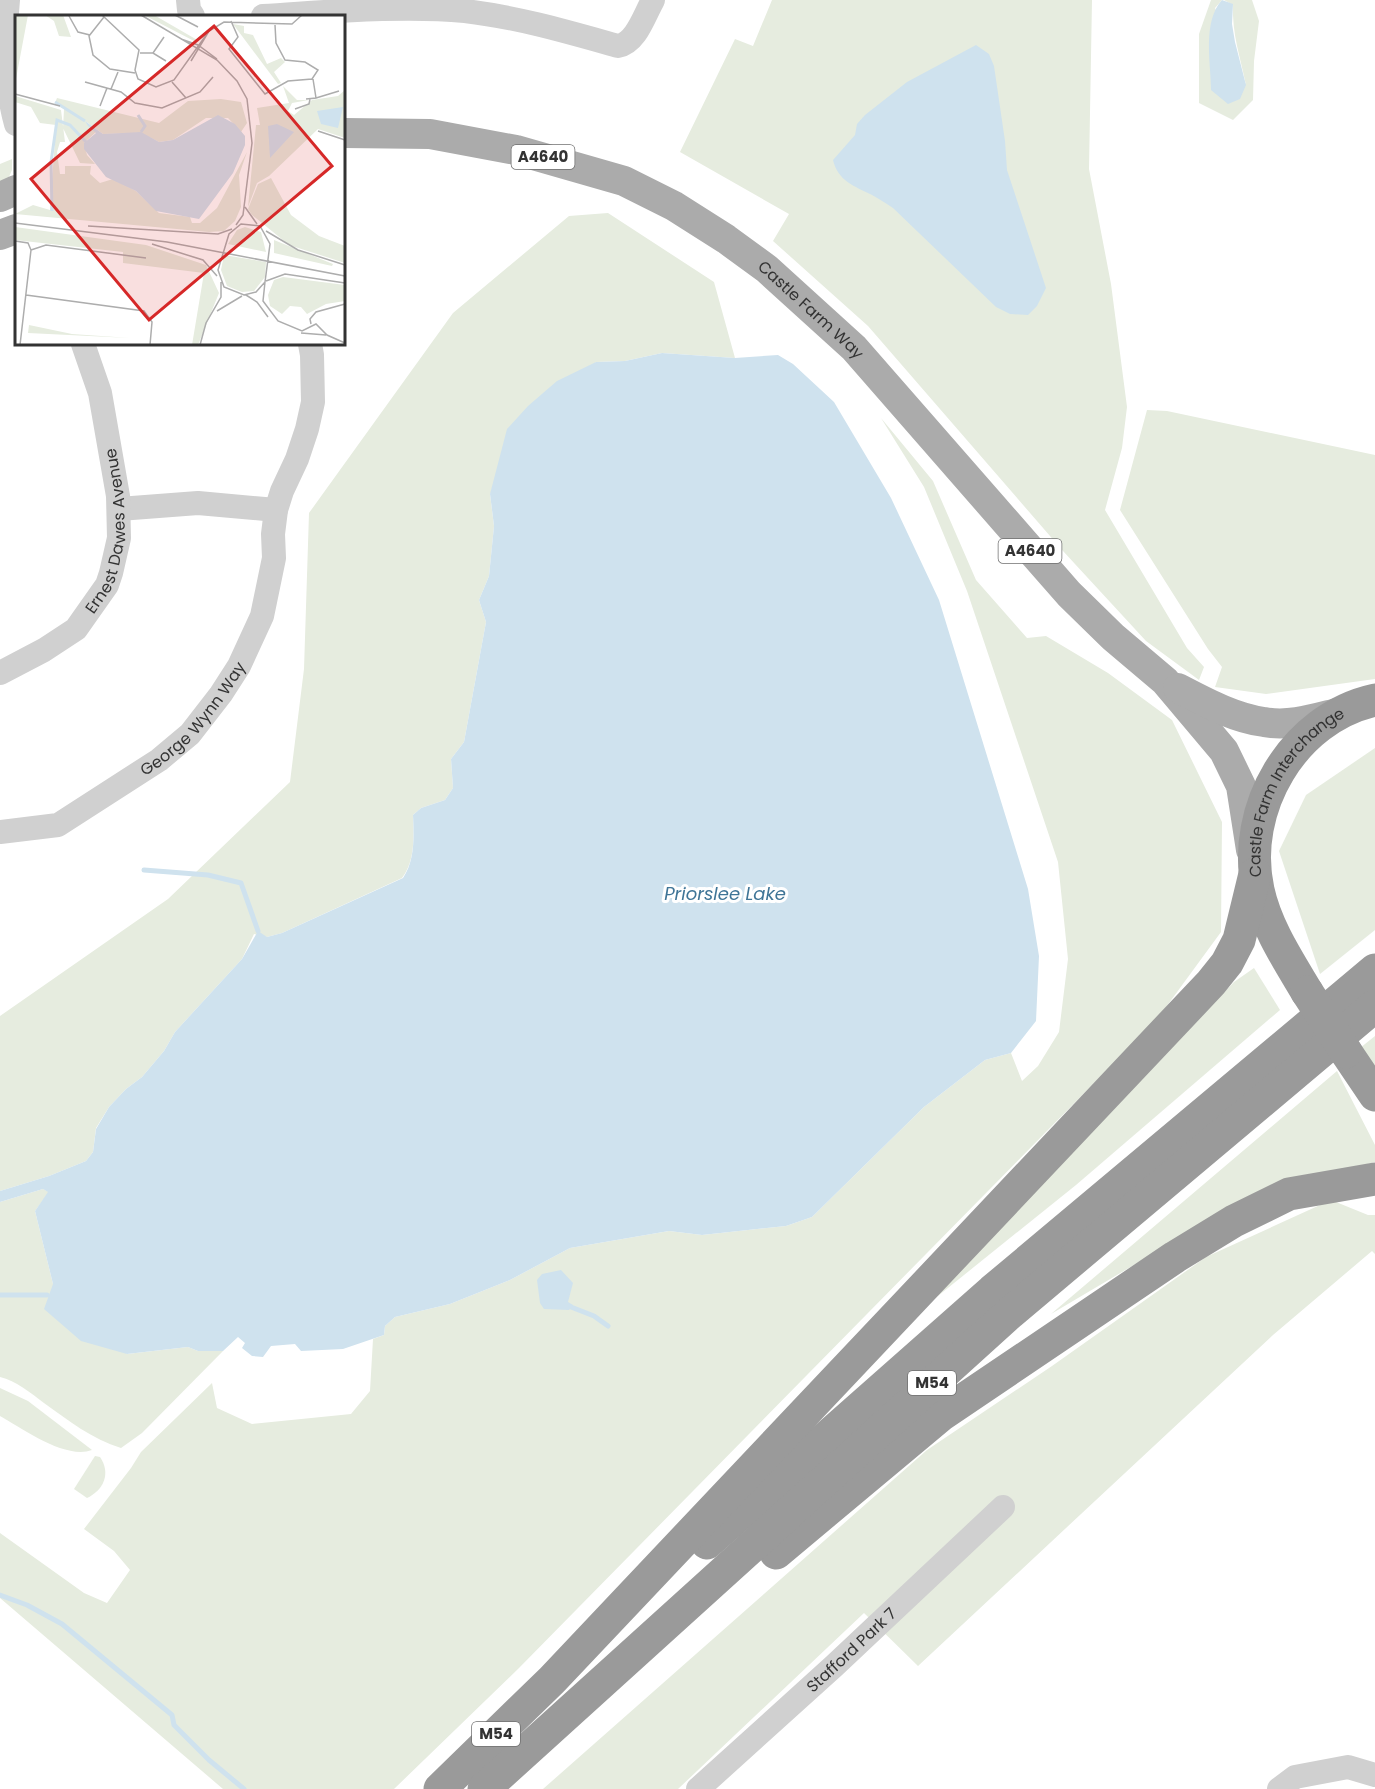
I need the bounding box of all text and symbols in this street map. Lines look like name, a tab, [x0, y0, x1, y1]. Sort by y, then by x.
inset map	[15, 15, 345, 345]
road number: A4640	[512, 145, 574, 169]
street label: Castle Farm Way	[753, 255, 869, 364]
street label: Ernest Dawes Avenue	[79, 446, 131, 618]
road number: A4640	[998, 539, 1062, 563]
street label: George Wynn Way	[136, 657, 251, 781]
street label: Castle Farm Interchange	[1243, 702, 1348, 878]
water label: Priorslee Lake	[664, 881, 786, 906]
road number: M54	[908, 1371, 956, 1395]
street label: Stafford Park 7	[801, 1602, 902, 1698]
road number: M54	[472, 1722, 520, 1746]

